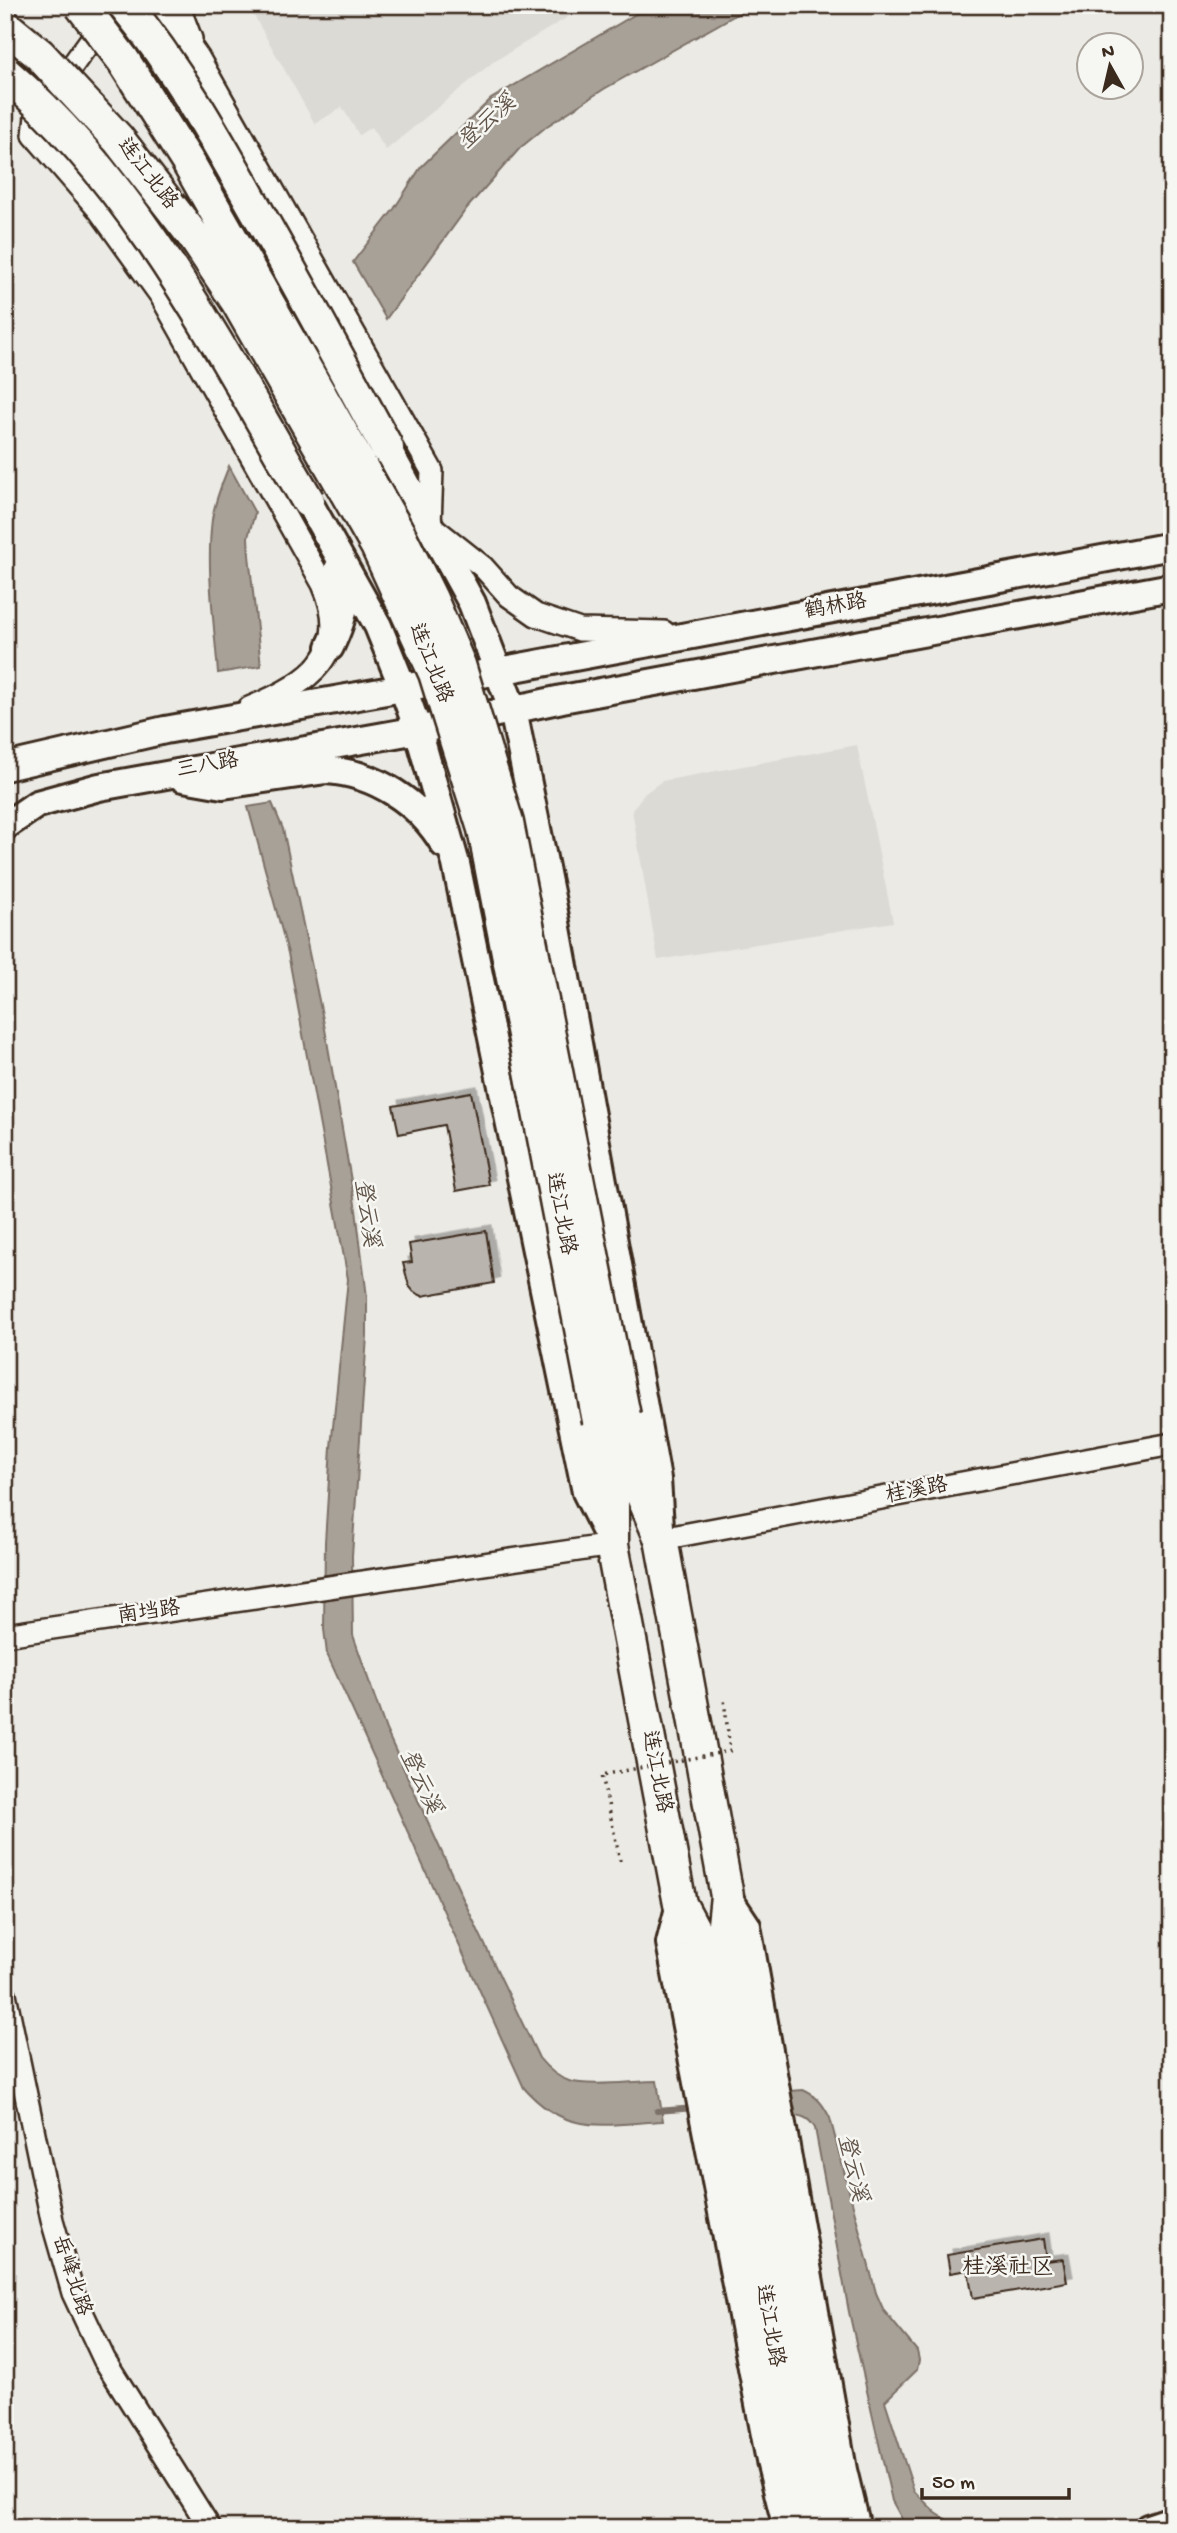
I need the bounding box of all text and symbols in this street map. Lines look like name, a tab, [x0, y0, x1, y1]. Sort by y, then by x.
north arrow	[1076, 32, 1146, 102]
text: N	[1100, 40, 1116, 65]
water label: 登云溪	[453, 88, 524, 156]
street label: 连江北路	[110, 133, 183, 216]
street label: 鹤林路	[802, 588, 869, 626]
street label: 连江北路	[402, 620, 458, 708]
street label: 三八路	[174, 747, 241, 785]
street label: 连江北路	[539, 1170, 581, 1258]
water label: 登云溪	[347, 1177, 384, 1251]
street label: 桂溪路	[883, 1472, 950, 1510]
street label: 南垱路	[116, 1595, 182, 1631]
street label: 连江北路	[635, 1728, 677, 1816]
water label: 登云溪	[392, 1745, 448, 1821]
water label: 登云溪	[830, 2131, 873, 2207]
street label: 岳峰北路	[45, 2232, 97, 2320]
district label: 桂溪社区	[962, 2254, 1054, 2282]
street label: 连江北路	[748, 2282, 790, 2370]
scale bar	[922, 2456, 1068, 2500]
text: 50 m	[932, 2472, 975, 2497]

